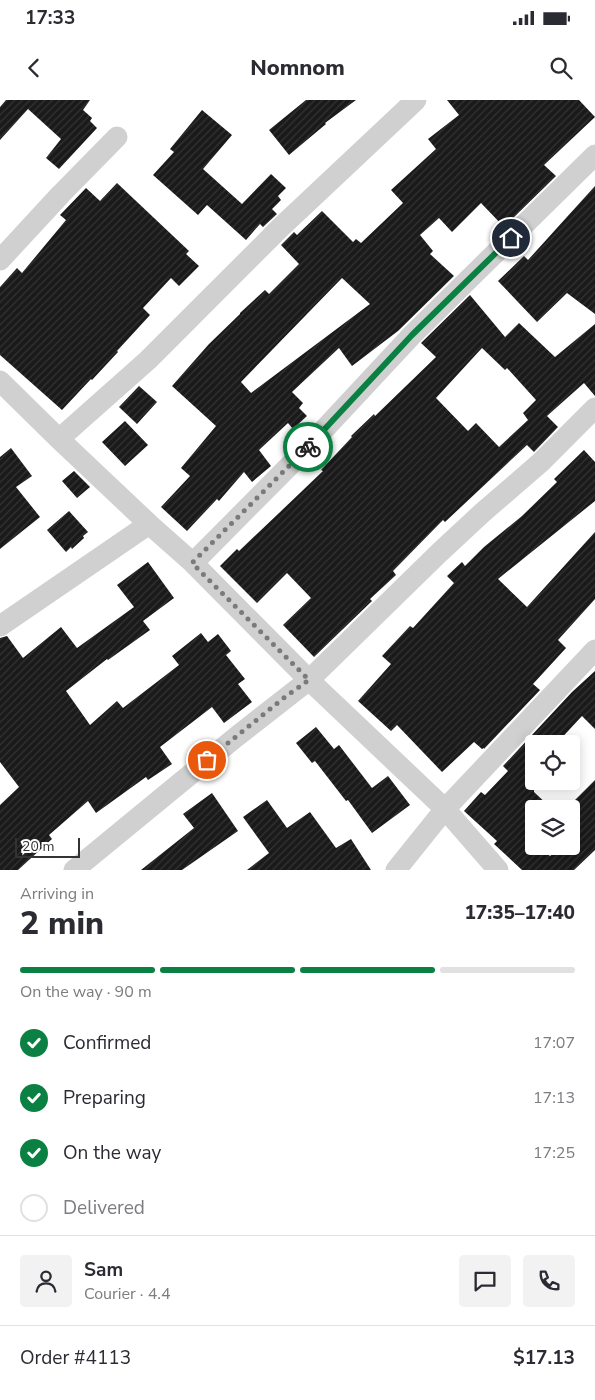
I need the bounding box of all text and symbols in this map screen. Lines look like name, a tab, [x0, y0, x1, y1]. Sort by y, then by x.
text: 17:33	[25, 5, 75, 31]
text: Nomnom	[250, 53, 345, 83]
icon: back	[20, 54, 48, 82]
icon: search	[547, 54, 575, 82]
pin	[490, 217, 532, 259]
icon: home	[497, 224, 525, 252]
courier	[283, 422, 333, 472]
icon: bike	[294, 433, 322, 461]
map controls	[525, 735, 580, 855]
button: locate	[525, 735, 580, 790]
pin	[186, 739, 228, 781]
icon: bag	[193, 746, 221, 774]
button: layers	[525, 800, 580, 855]
scale bar	[15, 835, 80, 858]
text: 20 m	[22, 837, 54, 856]
text: Arriving in	[20, 883, 94, 905]
text: 17:35–17:40	[464, 900, 575, 926]
text: 2 min	[20, 902, 104, 945]
text: On the way · 90 m	[20, 981, 152, 1003]
icon: check	[20, 1029, 48, 1057]
text: Confirmed	[63, 1030, 151, 1056]
text: 17:07	[533, 1032, 575, 1054]
icon: check	[20, 1084, 48, 1112]
text: Preparing	[63, 1085, 146, 1111]
text: 17:13	[533, 1087, 575, 1109]
icon: check	[20, 1139, 48, 1167]
text: On the way	[63, 1140, 161, 1166]
text: 17:25	[533, 1142, 575, 1164]
text: Delivered	[63, 1195, 145, 1221]
button: person	[20, 1255, 72, 1307]
button: chat	[459, 1255, 511, 1307]
button: phone	[523, 1255, 575, 1307]
text: Sam	[84, 1257, 123, 1283]
text: Courier · 4.4	[84, 1283, 170, 1305]
text: Order #4113	[20, 1345, 131, 1371]
text: $17.13	[513, 1345, 575, 1371]

